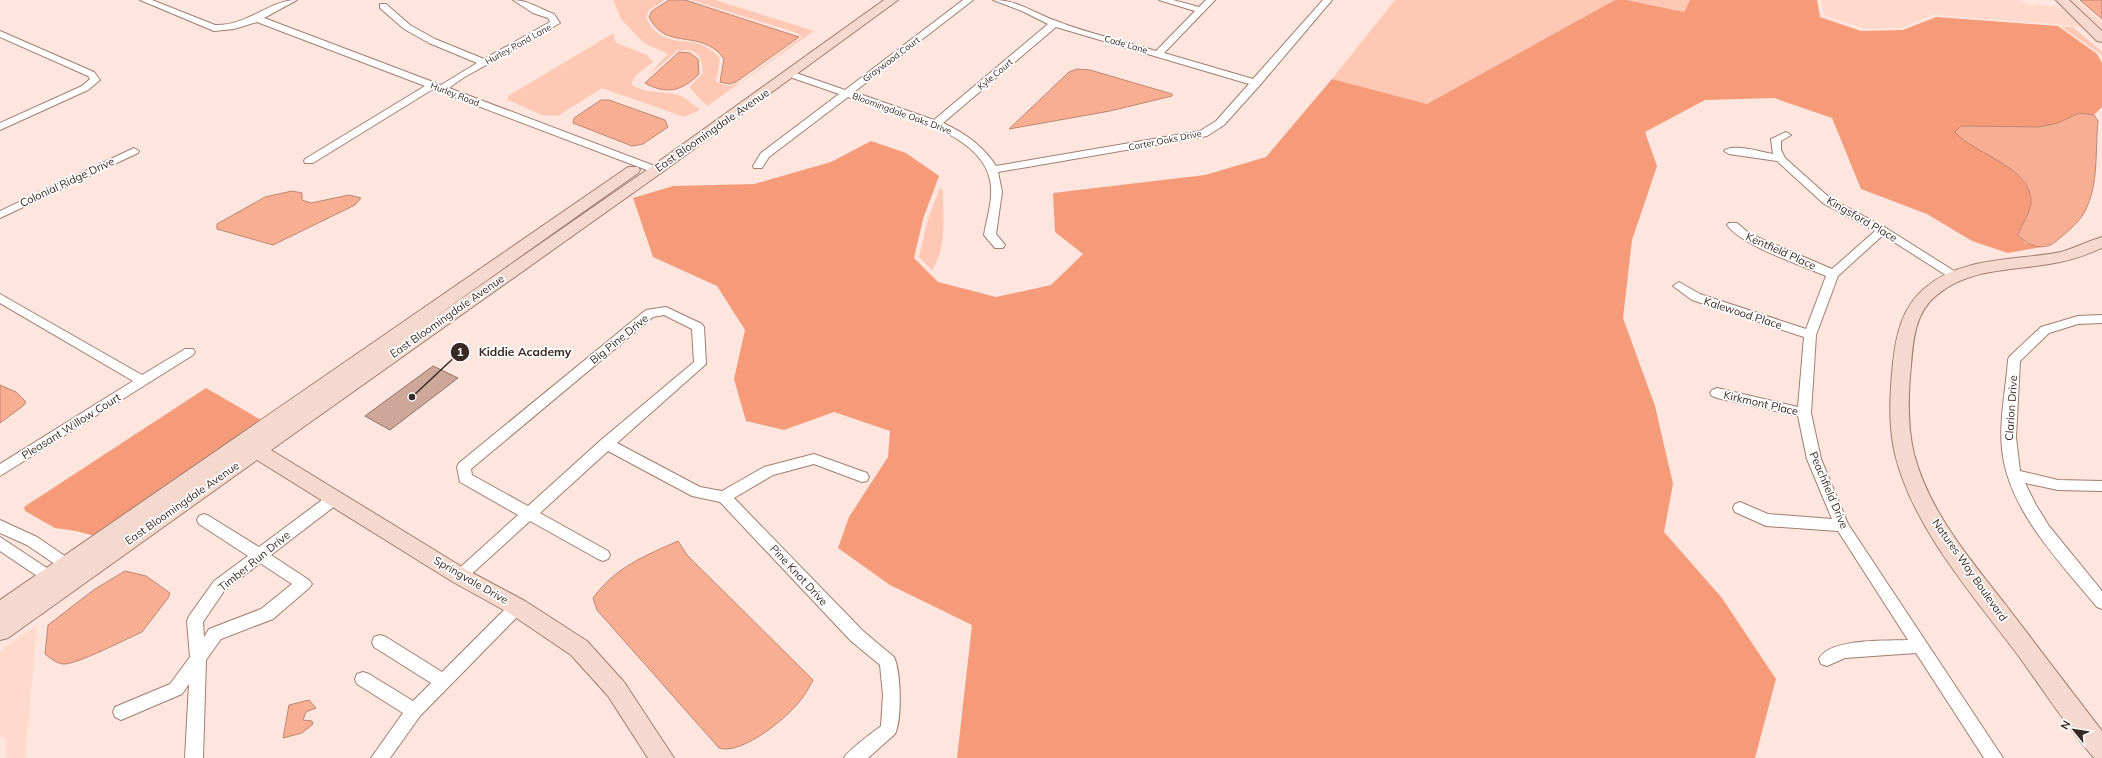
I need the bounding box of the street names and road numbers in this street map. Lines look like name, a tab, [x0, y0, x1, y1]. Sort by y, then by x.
street label: Hurley Pond Lane	[483, 21, 553, 68]
street label: Cade Lane	[1103, 33, 1149, 55]
street label: Graywood Court	[860, 34, 922, 85]
street label: Kyle Court	[975, 56, 1015, 93]
street label: Hurley Road	[429, 80, 481, 109]
street label: East Bloomingdale Avenue	[652, 85, 772, 175]
street label: Bloomingdale Oaks Drive	[851, 90, 953, 136]
street label: Carter Oaks Drive	[1128, 128, 1202, 152]
street label: Colonial Ridge Drive	[18, 154, 116, 210]
street label: Kingsford Place	[1824, 193, 1900, 245]
street label: Kentfield Place	[1744, 229, 1818, 273]
street label: East Bloomingdale Avenue	[387, 271, 507, 361]
street label: Kalewood Place	[1702, 294, 1784, 332]
street label: Big Pine Drive	[587, 311, 651, 367]
street label: Clarion Drive	[2002, 375, 2020, 441]
street label: Kirkmont Place	[1722, 388, 1800, 418]
street label: Pleasant Willow Court	[19, 390, 123, 462]
street label: Peachfield Drive	[1806, 449, 1852, 531]
street label: East Bloomingdale Avenue	[122, 458, 242, 548]
street label: Natures Way Boulevard	[1929, 516, 2011, 624]
street label: Timber Run Drive	[215, 528, 293, 594]
street label: Pine Knot Drive	[767, 542, 831, 608]
street label: Springvale Drive	[431, 553, 511, 607]

